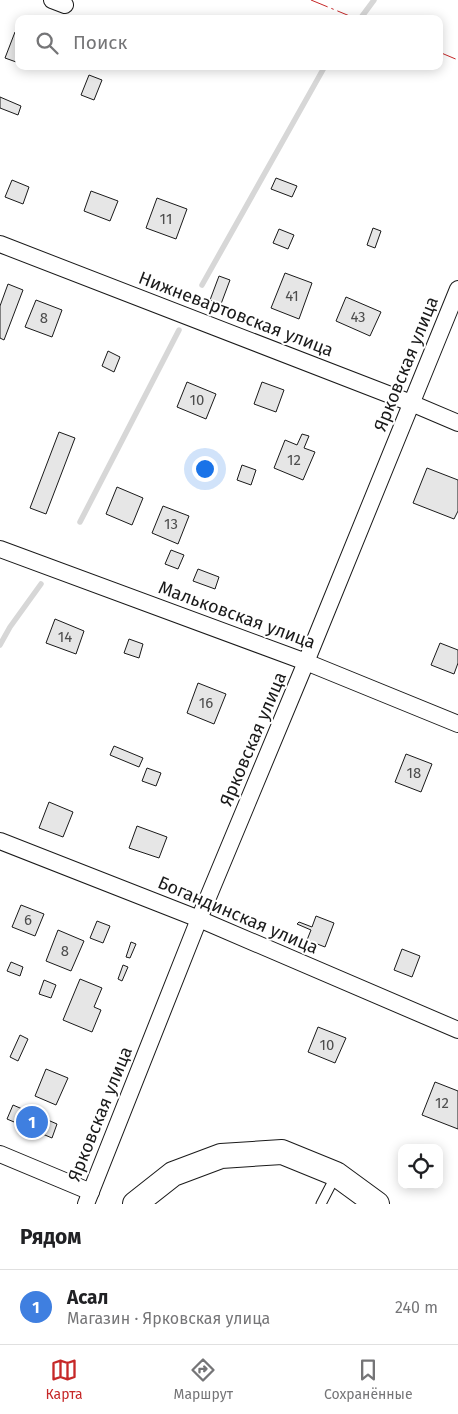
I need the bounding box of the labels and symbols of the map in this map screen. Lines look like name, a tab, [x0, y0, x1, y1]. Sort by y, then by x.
house number: 11	[160, 210, 172, 228]
street label: Нижневартовская улица	[135, 267, 337, 361]
house number: 41	[285, 287, 299, 305]
street label: Ярковская улица	[369, 293, 443, 435]
house number: 43	[350, 308, 366, 326]
house number: 8	[40, 309, 48, 327]
house number: 10	[190, 391, 204, 409]
house number: 12	[287, 451, 301, 469]
your location	[192, 456, 218, 482]
house number: 13	[164, 515, 178, 533]
street label: Мальковская улица	[155, 576, 319, 654]
house number: 14	[58, 628, 72, 646]
street label: Ярковская улица	[215, 669, 291, 809]
house number: 16	[199, 694, 213, 712]
house number: 18	[407, 764, 421, 782]
street label: Богандинская улица	[154, 871, 322, 959]
house number: 6	[24, 911, 32, 929]
house number: 8	[61, 942, 69, 960]
house number: 10	[320, 1036, 334, 1054]
street label: Ярковская улица	[63, 1043, 137, 1185]
house number: 12	[435, 1094, 449, 1112]
pin: 1	[16, 1103, 48, 1141]

